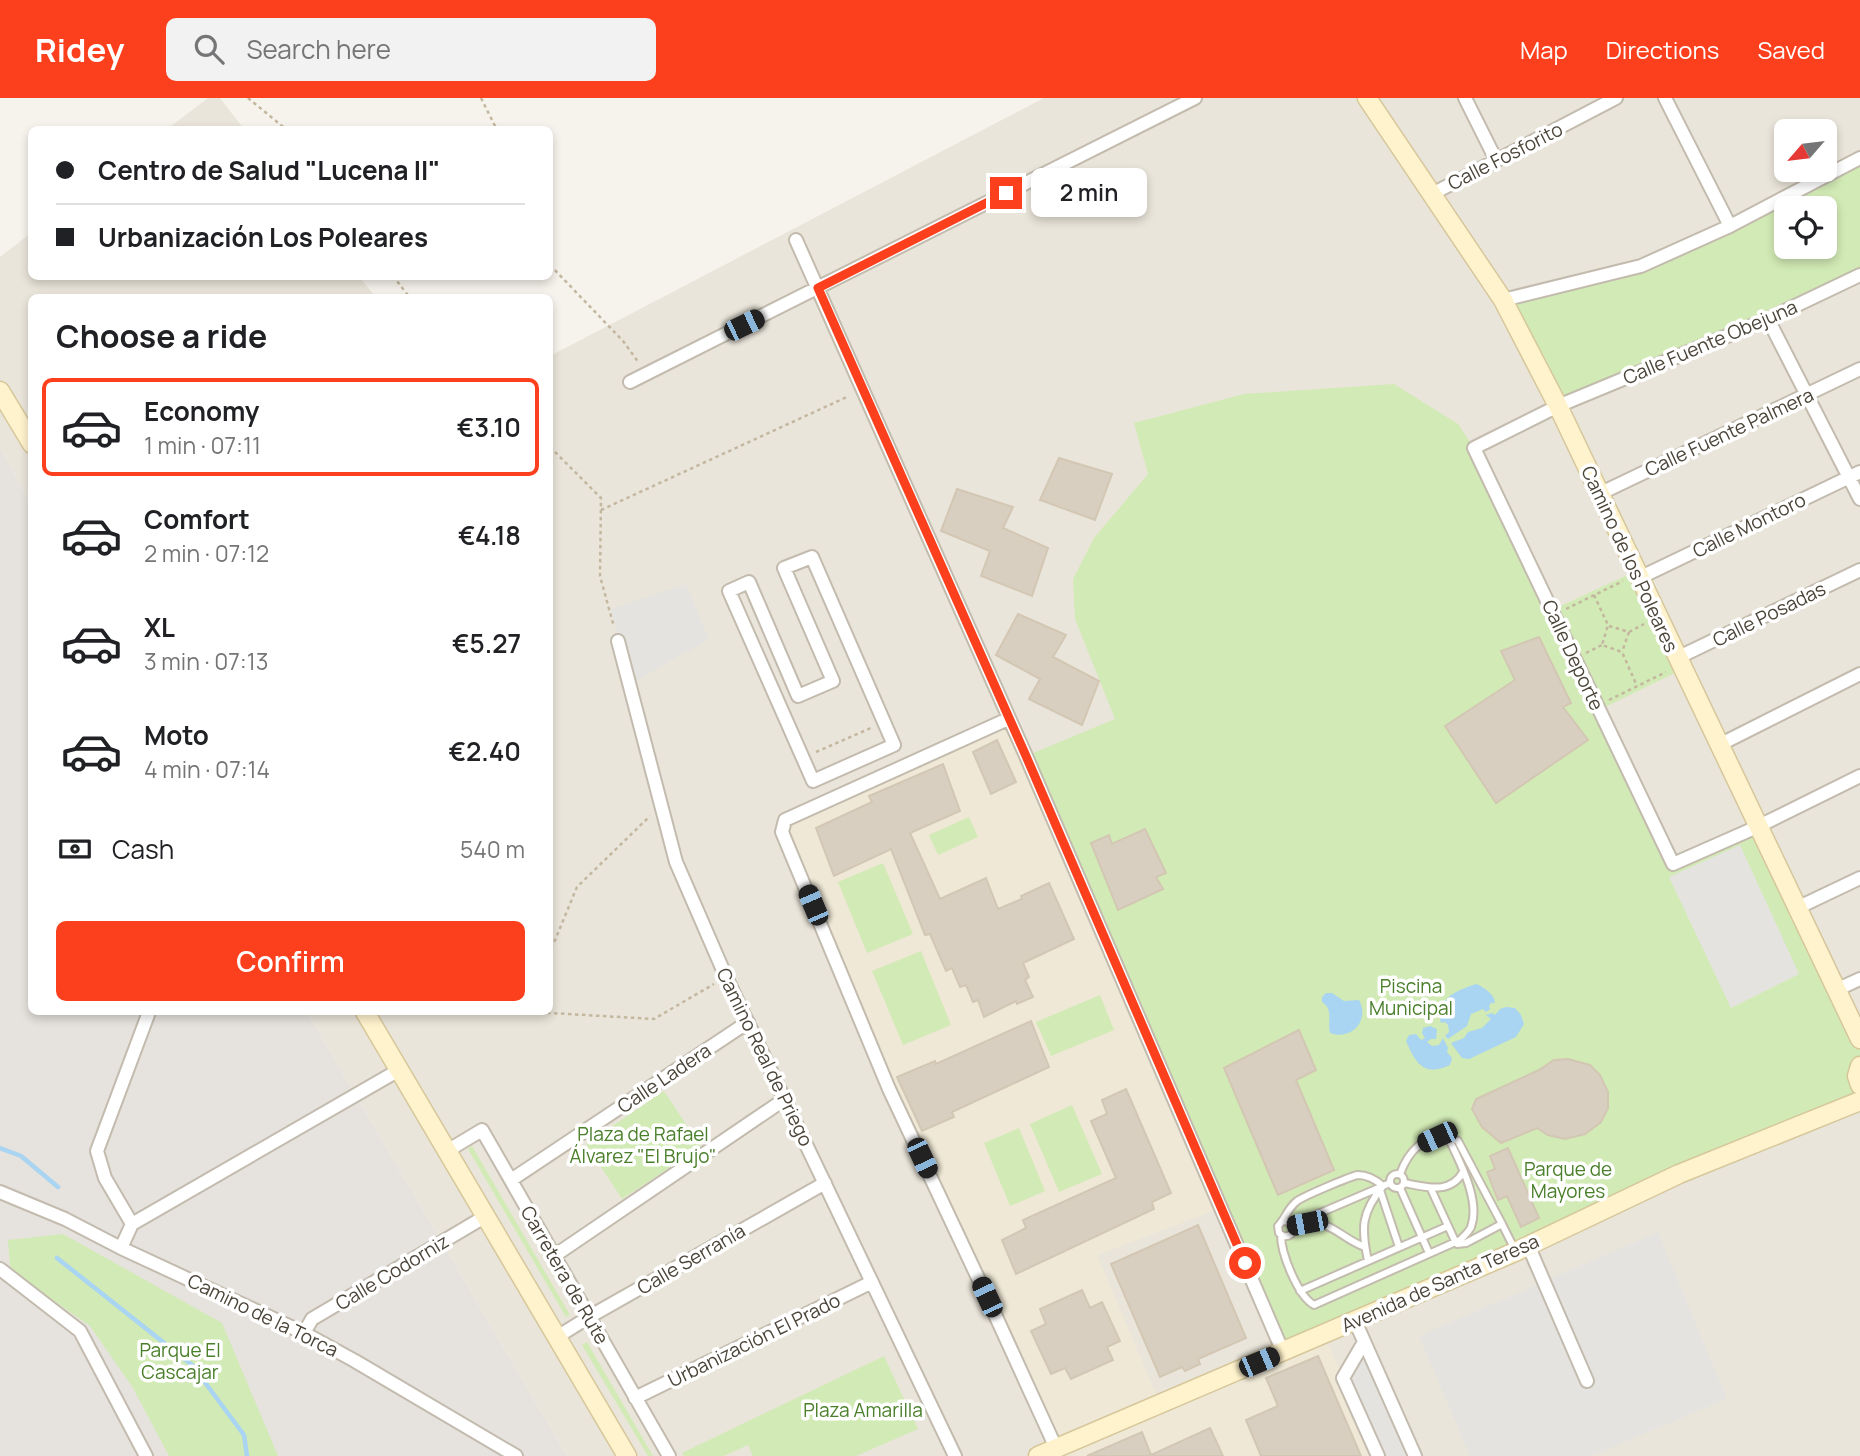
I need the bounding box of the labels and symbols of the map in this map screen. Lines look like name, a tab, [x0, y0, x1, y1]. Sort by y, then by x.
street label: Calle Fosforito	[1443, 116, 1567, 196]
north arrow	[1774, 119, 1838, 182]
callout: 2 min	[1030, 168, 1146, 217]
route end	[990, 177, 1022, 209]
street label: Calle Fuente Obejuna	[1619, 293, 1801, 391]
car	[721, 306, 768, 344]
street label: Calle Fuente Palmera	[1640, 381, 1818, 483]
street label: Camino de los Poleares	[1575, 462, 1685, 656]
street label: Calle Montoro	[1688, 486, 1810, 564]
street label: Calle Posadas	[1708, 575, 1830, 653]
street label: Calle Deporte	[1536, 595, 1610, 715]
car	[796, 882, 831, 928]
street label: Camino Real de Priego	[711, 964, 819, 1150]
park label: Piscina Municipal	[1369, 973, 1453, 1021]
street label: Calle Ladera	[612, 1037, 716, 1119]
car	[1414, 1119, 1461, 1155]
park label: Plaza de Rafael Álvarez "El Brujo"	[570, 1121, 716, 1169]
car	[904, 1135, 941, 1181]
park label: Parque de Mayores	[1524, 1156, 1612, 1204]
street label: Carretera de Rute	[515, 1201, 615, 1349]
car	[1285, 1209, 1330, 1237]
street label: Calle Serranía	[632, 1218, 750, 1300]
street label: Calle Codorniz	[330, 1228, 454, 1316]
street label: Avenida de Santa Teresa	[1337, 1228, 1543, 1338]
route start	[1229, 1247, 1261, 1279]
street label: Camino de la Torca	[183, 1267, 343, 1363]
car	[969, 1274, 1006, 1320]
street label: Urbanización El Prado	[663, 1287, 845, 1393]
park label: Parque El Cascajar	[139, 1337, 221, 1385]
car	[1236, 1344, 1283, 1380]
park label: Plaza Amarilla	[803, 1397, 923, 1423]

